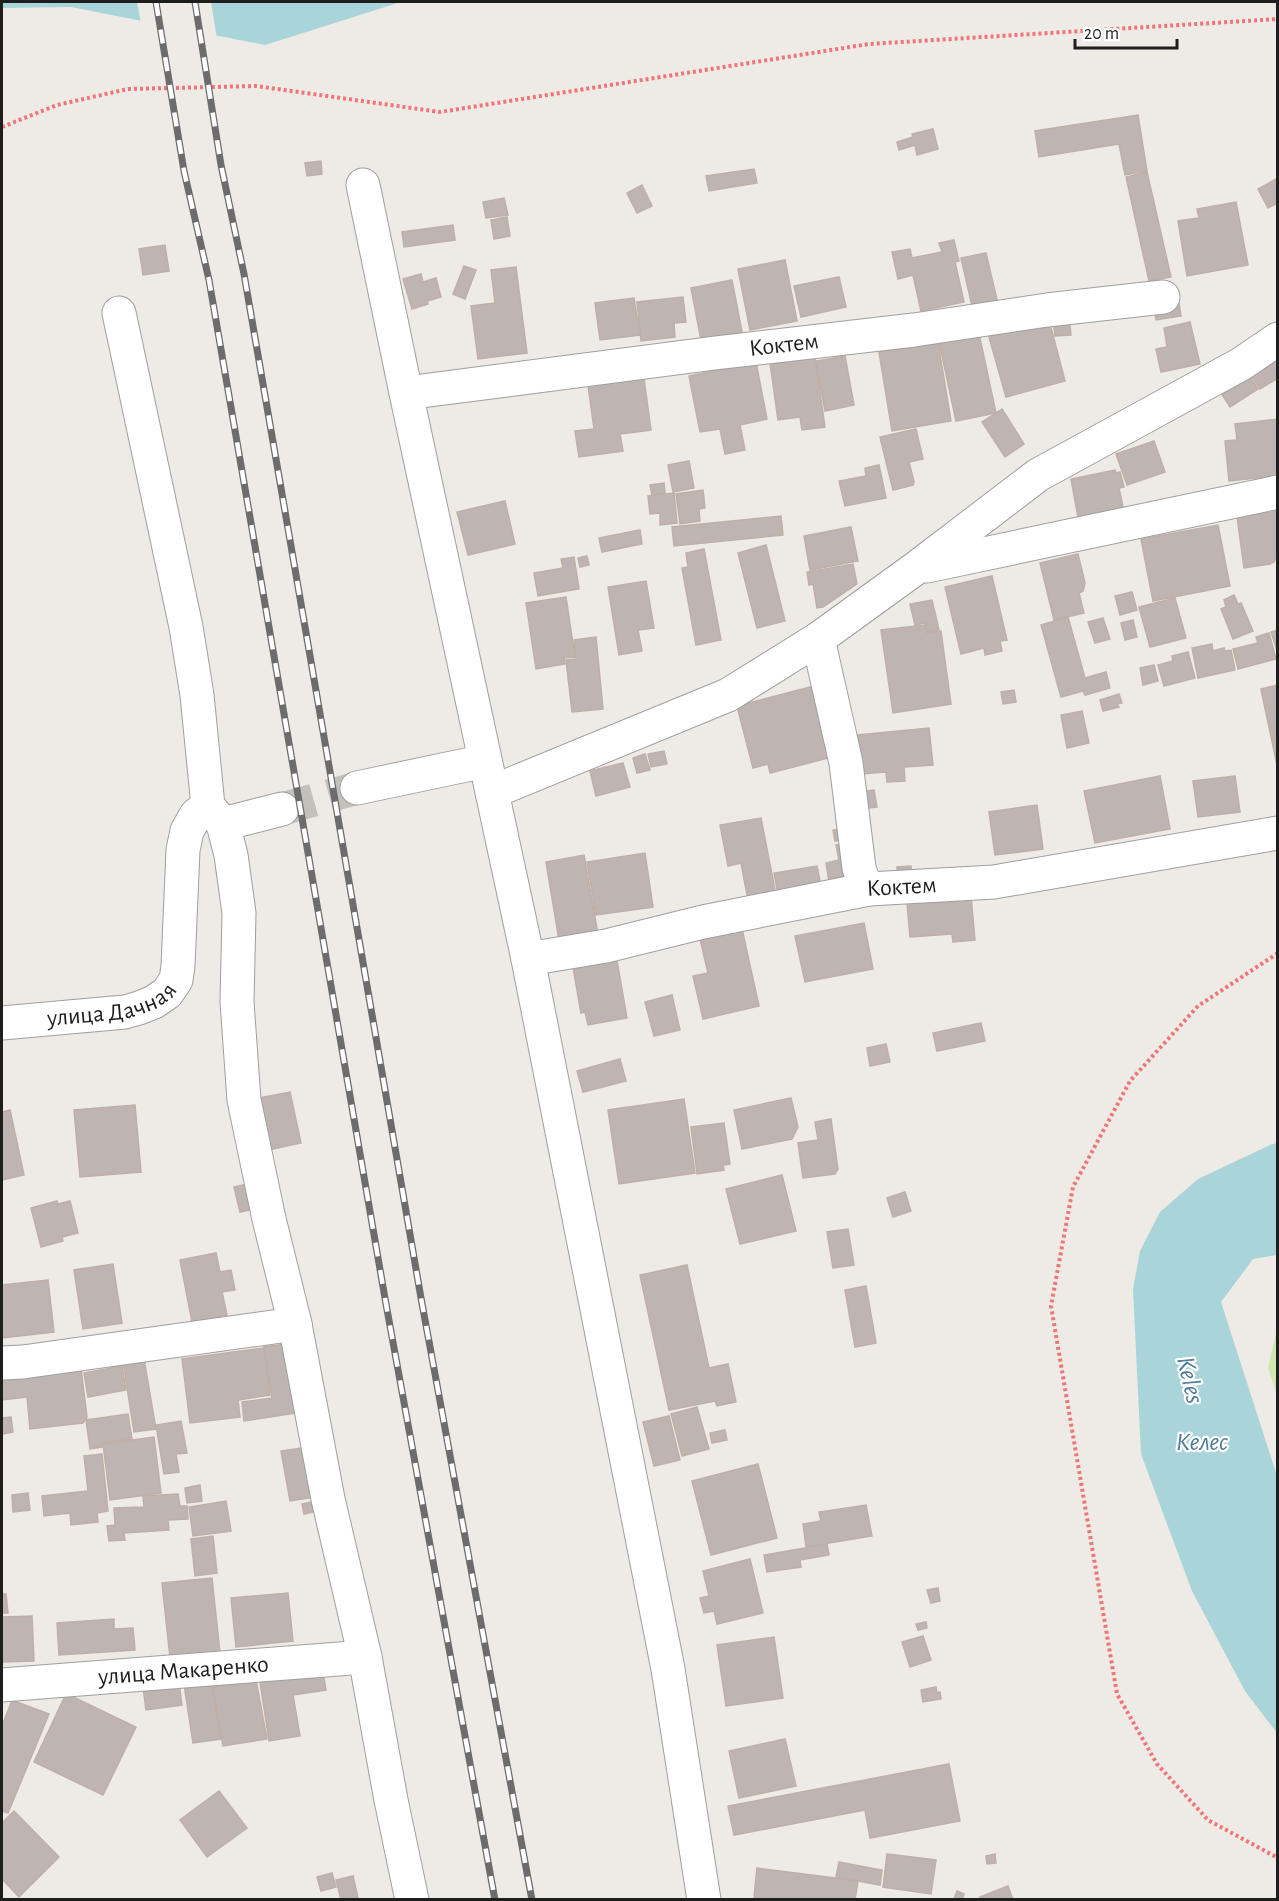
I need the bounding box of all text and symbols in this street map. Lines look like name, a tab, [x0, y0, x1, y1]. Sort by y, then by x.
scale bar	[1075, 12, 1177, 50]
text: 20 m	[1084, 25, 1119, 43]
street label: Коктем	[748, 329, 820, 361]
street label: Коктем	[866, 873, 937, 901]
street label: улица Дачная	[45, 979, 182, 1031]
water label: Keles	[1172, 1354, 1208, 1406]
water label: Келес	[1176, 1429, 1228, 1455]
street label: улица Макаренко	[96, 1652, 270, 1690]

